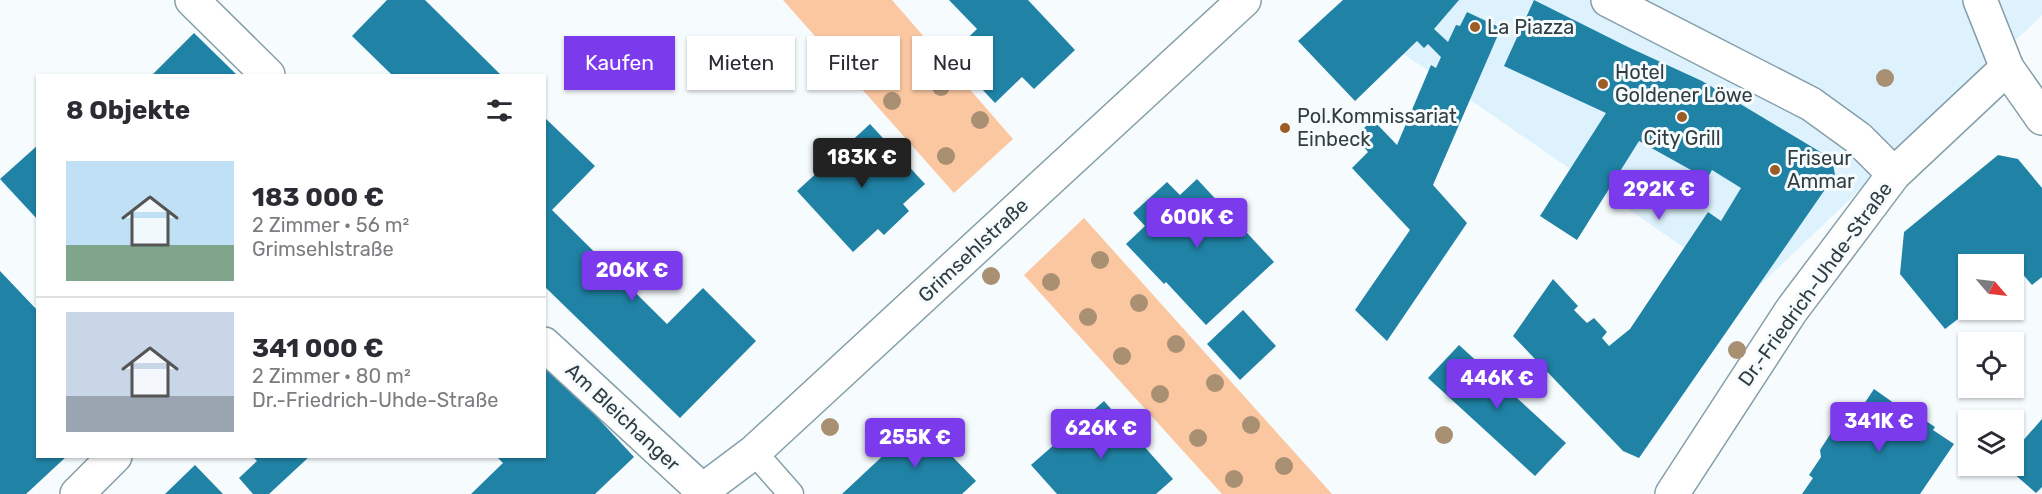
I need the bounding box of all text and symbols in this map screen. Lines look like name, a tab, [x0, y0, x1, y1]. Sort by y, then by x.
place label: La Piazza	[1487, 15, 1574, 39]
marker: La Piazza	[1468, 20, 1482, 34]
chip: Kaufen	[564, 36, 675, 90]
chip: Mieten	[687, 36, 795, 90]
chip: Filter	[807, 36, 900, 90]
chip: Neu	[912, 36, 993, 90]
place label: Hotel Goldener Löwe	[1615, 60, 1753, 107]
marker: Hotel Goldener Löwe	[1596, 77, 1610, 91]
icon: filters	[483, 94, 516, 127]
text: 8 Objekte	[66, 95, 190, 126]
place label: Pol.Kommissariat Einbeck	[1297, 104, 1457, 151]
marker: City Grill	[1675, 110, 1689, 124]
marker: Pol.Kommissariat Einbeck	[1278, 121, 1292, 135]
place label: City Grill	[1643, 126, 1721, 150]
pin: 183K €	[813, 138, 911, 189]
text: 183K €	[827, 145, 897, 169]
place label: Friseur Ammar	[1787, 146, 1855, 193]
marker: Friseur Ammar	[1768, 163, 1782, 177]
pin: 292K €	[1610, 170, 1708, 221]
text: 292K €	[1623, 177, 1695, 201]
street label: Dr.-Friedrich-Uhde-Straße	[1733, 177, 1897, 391]
text: 183 000 €	[252, 182, 384, 213]
icon: home	[114, 185, 186, 257]
street label: Grimsehlstraße	[913, 193, 1033, 307]
pin: 600K €	[1148, 198, 1246, 249]
text: 600K €	[1160, 205, 1234, 229]
text: 2 Zimmer · 56 m²	[252, 213, 409, 237]
text: Grimsehlstraße	[252, 237, 394, 261]
pin: 206K €	[583, 251, 681, 302]
north arrow	[1958, 254, 2024, 320]
map controls	[1958, 254, 2024, 476]
text: 206K €	[596, 258, 668, 282]
button: locate	[1958, 332, 2024, 398]
text: 341 000 €	[252, 333, 384, 364]
icon: home	[114, 336, 186, 408]
street label: Am Bleichanger	[561, 358, 685, 476]
pin: 446K €	[1448, 359, 1546, 410]
text: 2 Zimmer · 80 m²	[252, 364, 411, 388]
text: 446K €	[1460, 366, 1534, 390]
text: Dr.-Friedrich-Uhde-Straße	[252, 388, 498, 412]
pin: 341K €	[1830, 402, 1928, 453]
pin: 626K €	[1052, 409, 1150, 460]
text: 341K €	[1844, 409, 1914, 433]
button: layers	[1958, 410, 2024, 476]
text: 626K €	[1065, 416, 1137, 440]
pin: 255K €	[866, 418, 964, 469]
text: 255K €	[879, 425, 951, 449]

